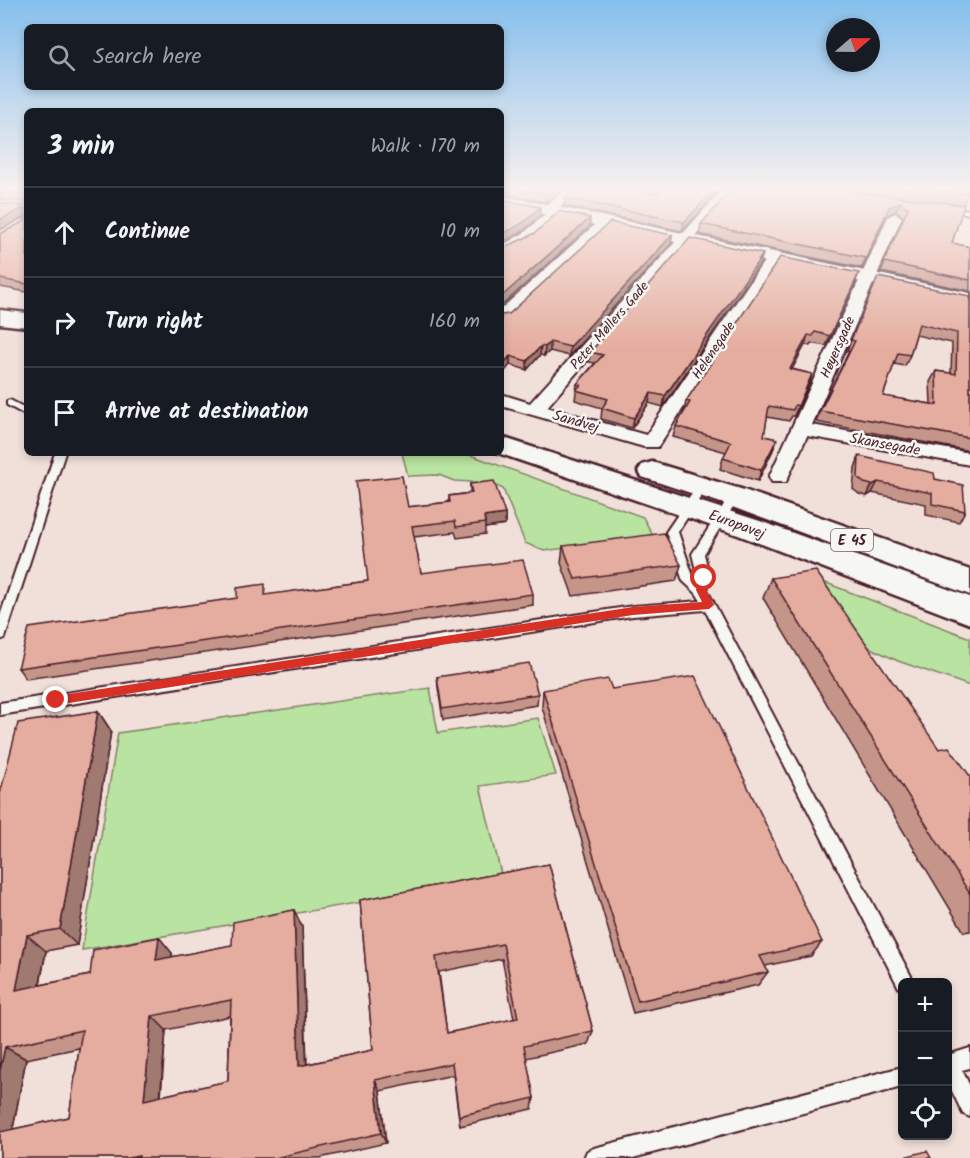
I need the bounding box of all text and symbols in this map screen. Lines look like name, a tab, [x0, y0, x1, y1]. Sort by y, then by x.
north arrow	[826, 18, 880, 72]
search box	[24, 24, 504, 90]
text: Search here	[93, 40, 201, 75]
icon: search	[45, 41, 78, 74]
text: 3 min	[48, 126, 115, 168]
text: Walk · 170 m	[370, 131, 480, 163]
text: Continue	[105, 215, 190, 250]
icon: ahead	[48, 216, 81, 249]
text: 10 m	[440, 216, 480, 248]
street label: Peter Møllers Gade	[565, 276, 655, 375]
text: Turn right	[105, 305, 203, 340]
icon: right	[48, 306, 81, 339]
text: 160 m	[429, 306, 480, 338]
street label: Høyersgade	[814, 312, 862, 382]
street label: Helenegade	[686, 317, 742, 384]
text: Arrive at destination	[105, 395, 308, 430]
icon: arrive	[48, 396, 81, 429]
street label: Sandvej	[550, 404, 603, 440]
street label: Skansegade	[847, 427, 922, 463]
street label: Europavej	[705, 504, 770, 547]
road number: E 45	[831, 529, 873, 551]
route start	[690, 564, 716, 590]
route end	[42, 686, 68, 712]
map controls	[898, 978, 952, 1140]
button: +	[898, 978, 952, 1032]
button: −	[898, 1032, 952, 1086]
button: locate	[898, 1086, 952, 1140]

